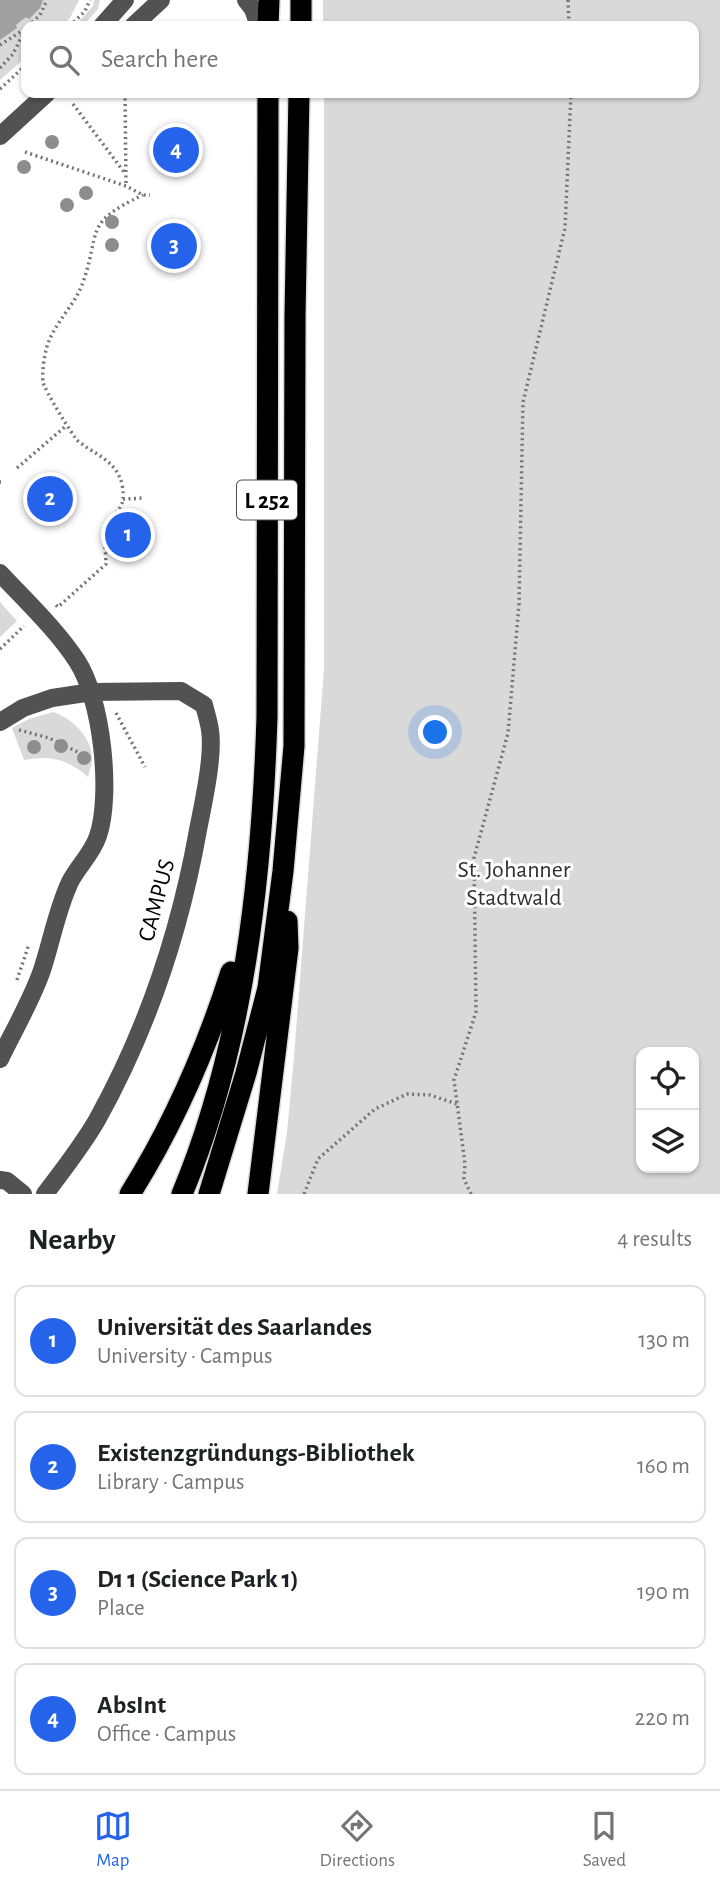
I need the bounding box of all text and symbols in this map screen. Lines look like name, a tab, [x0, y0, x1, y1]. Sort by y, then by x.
search box	[21, 21, 699, 98]
icon: search	[45, 41, 83, 79]
text: Search here	[101, 46, 219, 72]
pin: 4	[153, 124, 199, 176]
pin: 3	[151, 220, 197, 272]
pin: 2	[27, 473, 73, 525]
road number: L 252	[237, 480, 297, 520]
pin: 1	[105, 509, 151, 561]
your location	[418, 715, 452, 749]
street label: CAMPUS	[134, 857, 179, 944]
park label: St. Johanner Stadtwald	[457, 858, 571, 910]
map controls	[636, 1047, 699, 1173]
button: locate	[636, 1047, 699, 1110]
button: layers	[636, 1110, 699, 1173]
text: Nearby	[28, 1225, 116, 1255]
text: 4 results	[617, 1228, 692, 1251]
text: Universität des Saarlandes	[97, 1314, 372, 1340]
text: 1	[49, 1329, 57, 1352]
text: 130 m	[638, 1329, 690, 1352]
text: University · Campus	[97, 1345, 273, 1368]
text: Existenzgründungs-Bibliothek	[97, 1440, 415, 1466]
text: 2	[48, 1455, 58, 1478]
text: 160 m	[637, 1455, 690, 1478]
text: Library · Campus	[97, 1471, 244, 1494]
text: D1 1 (Science Park 1)	[97, 1566, 299, 1592]
text: 3	[48, 1581, 58, 1604]
text: 190 m	[637, 1581, 690, 1604]
text: Place	[97, 1597, 145, 1620]
text: AbsInt	[97, 1692, 166, 1718]
text: 4	[47, 1707, 59, 1730]
text: 220 m	[635, 1707, 690, 1730]
text: Office · Campus	[97, 1723, 236, 1746]
tab: Map	[94, 1807, 132, 1872]
tab: Directions	[319, 1807, 395, 1872]
tab: Saved	[583, 1807, 626, 1872]

